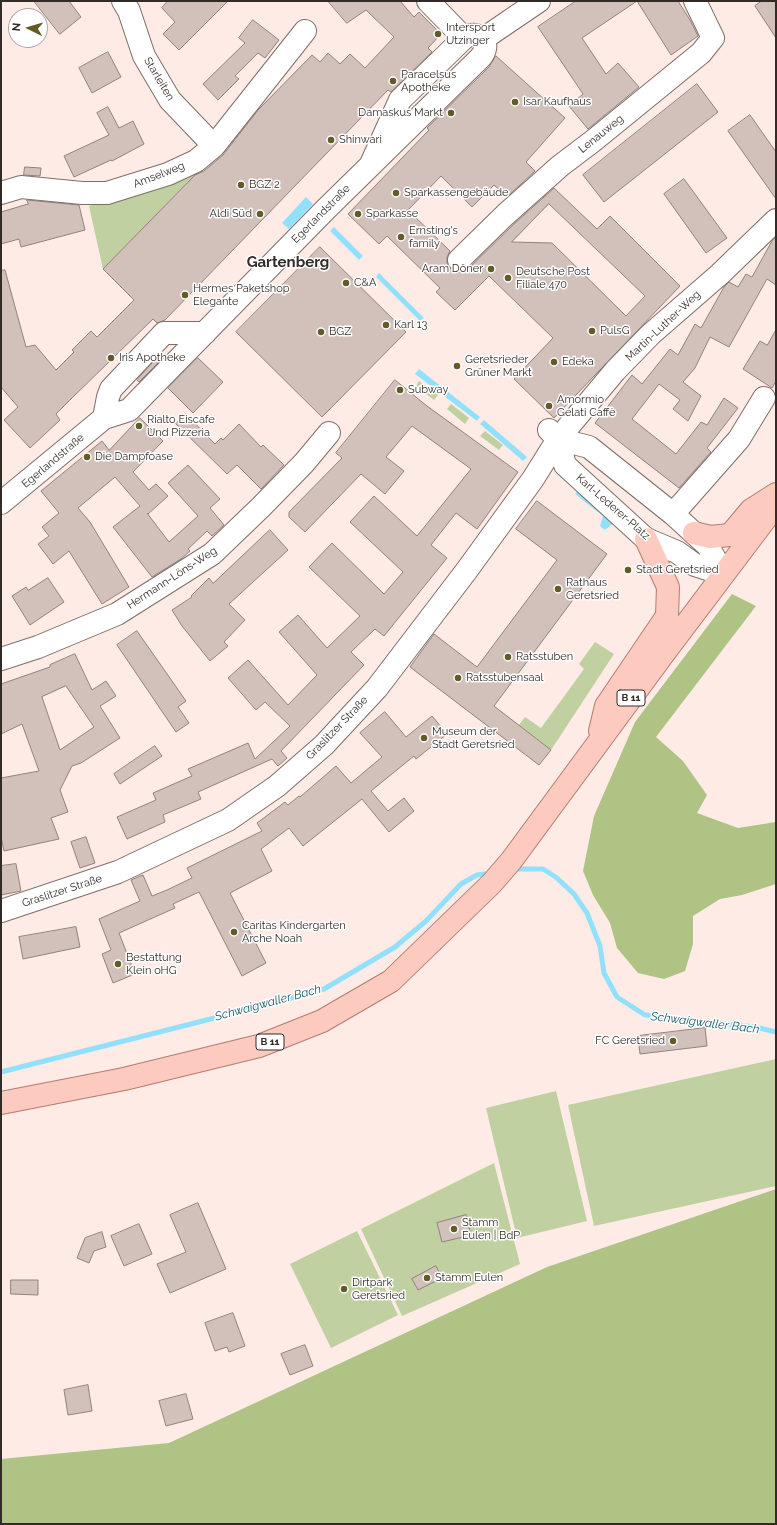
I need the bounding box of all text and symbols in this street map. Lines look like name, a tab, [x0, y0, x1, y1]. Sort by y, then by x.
north arrow	[8, 8, 48, 48]
place label: Intersport Utzinger	[446, 21, 495, 47]
text: N	[10, 22, 23, 32]
marker: Intersport Utzinger	[433, 29, 443, 39]
street label: Starleiten	[141, 55, 177, 103]
place label: Paracelsus Apotheke	[401, 68, 456, 94]
marker: Paracelsus Apotheke	[388, 76, 398, 86]
place label: Isar Kaufhaus	[523, 95, 591, 109]
marker: Isar Kaufhaus	[510, 97, 520, 107]
place label: Damaskus Markt	[358, 106, 443, 120]
marker: Damaskus Markt	[446, 108, 456, 118]
street label: Lenauweg	[576, 112, 626, 156]
place label: Shinwari	[339, 133, 382, 147]
marker: Shinwari	[326, 135, 336, 145]
street label: Amselweg	[131, 159, 187, 191]
place label: BGZ 2	[249, 178, 280, 192]
marker: BGZ 2	[236, 180, 246, 190]
street label: Egerlandstraße	[289, 182, 353, 246]
place label: Sparkassengebäude	[404, 186, 508, 200]
marker: Sparkassengebäude	[391, 188, 401, 198]
place label: Aldi Süd	[209, 207, 252, 221]
place label: Sparkasse	[366, 207, 418, 221]
marker: Aldi Süd	[255, 209, 265, 219]
marker: Sparkasse	[353, 209, 363, 219]
place label: Ernsting's family	[409, 224, 458, 250]
marker: Ernsting's family	[396, 232, 406, 242]
district label: Gartenberg	[247, 253, 329, 271]
place label: Aram Döner	[422, 262, 483, 276]
marker: Aram Döner	[486, 264, 496, 274]
place label: Deutsche Post Filiale 470	[516, 265, 590, 291]
marker: Deutsche Post Filiale 470	[503, 273, 513, 283]
place label: C&A	[354, 276, 377, 290]
marker: C&A	[341, 278, 351, 288]
place label: Hermes Paketshop Elegante	[193, 282, 289, 308]
street label: Martin-Luther-Weg	[623, 288, 703, 364]
marker: Hermes Paketshop Elegante	[180, 290, 190, 300]
place label: Karl 13	[394, 318, 427, 332]
marker: Karl 13	[381, 320, 391, 330]
place label: PulsG	[600, 324, 630, 338]
place label: BGZ	[329, 325, 351, 339]
marker: PulsG	[587, 326, 597, 336]
marker: BGZ	[316, 327, 326, 337]
place label: Iris Apotheke	[119, 351, 185, 365]
marker: Iris Apotheke	[106, 353, 116, 363]
place label: Geretsrieder Grüner Markt	[465, 353, 532, 379]
place label: Edeka	[562, 355, 594, 369]
marker: Edeka	[549, 357, 559, 367]
marker: Geretsrieder Grüner Markt	[452, 361, 462, 371]
place label: Subway	[408, 383, 448, 397]
marker: Subway	[395, 385, 405, 395]
place label: Amormio Gelati Caffè	[557, 393, 615, 419]
marker: Amormio Gelati Caffè	[544, 401, 554, 411]
place label: Rialto Eiscafe Und Pizzeria	[147, 413, 215, 439]
marker: Rialto Eiscafe Und Pizzeria	[134, 421, 144, 431]
street label: Egerlandstraße	[19, 431, 87, 491]
place label: Die Dampfoase	[95, 450, 173, 464]
marker: Die Dampfoase	[82, 452, 92, 462]
street label: Karl-Lederer-Platz	[573, 471, 653, 543]
street label: Hermann-Löns-Weg	[124, 544, 220, 612]
place label: Stadt Geretsried	[636, 563, 719, 577]
marker: Stadt Geretsried	[623, 565, 633, 575]
place label: Rathaus Geretsried	[566, 576, 619, 602]
marker: Rathaus Geretsried	[553, 584, 563, 594]
place label: Ratsstuben	[516, 650, 573, 664]
marker: Ratsstuben	[503, 652, 513, 662]
place label: Ratsstubensaal	[466, 671, 544, 685]
marker: Ratsstubensaal	[453, 673, 463, 683]
road number: B 11	[617, 690, 645, 706]
street label: Graslitzer Straße	[303, 694, 371, 762]
place label: Museum der Stadt Geretsried	[432, 725, 515, 751]
marker: Museum der Stadt Geretsried	[419, 733, 429, 743]
street label: Graslitzer Straße	[20, 872, 104, 910]
place label: Caritas Kindergarten Arche Noah	[242, 919, 346, 945]
marker: Caritas Kindergarten Arche Noah	[229, 927, 239, 937]
place label: Bestattung Klein oHG	[126, 951, 182, 977]
marker: Bestattung Klein oHG	[113, 959, 123, 969]
water label: Schwaigwaller Bach	[213, 982, 323, 1024]
water label: Schwaigwaller Bach	[650, 1009, 760, 1037]
road number: B 11	[256, 1034, 284, 1050]
place label: FC Geretsried	[595, 1034, 665, 1048]
marker: FC Geretsried	[668, 1036, 678, 1046]
place label: Stamm Eulen | BdP	[462, 1216, 520, 1242]
marker: Stamm Eulen | BdP	[449, 1224, 459, 1234]
place label: Stamm Eulen	[435, 1271, 503, 1285]
marker: Stamm Eulen	[422, 1273, 432, 1283]
place label: Dirtpark Geretsried	[352, 1276, 405, 1302]
marker: Dirtpark Geretsried	[339, 1284, 349, 1294]

